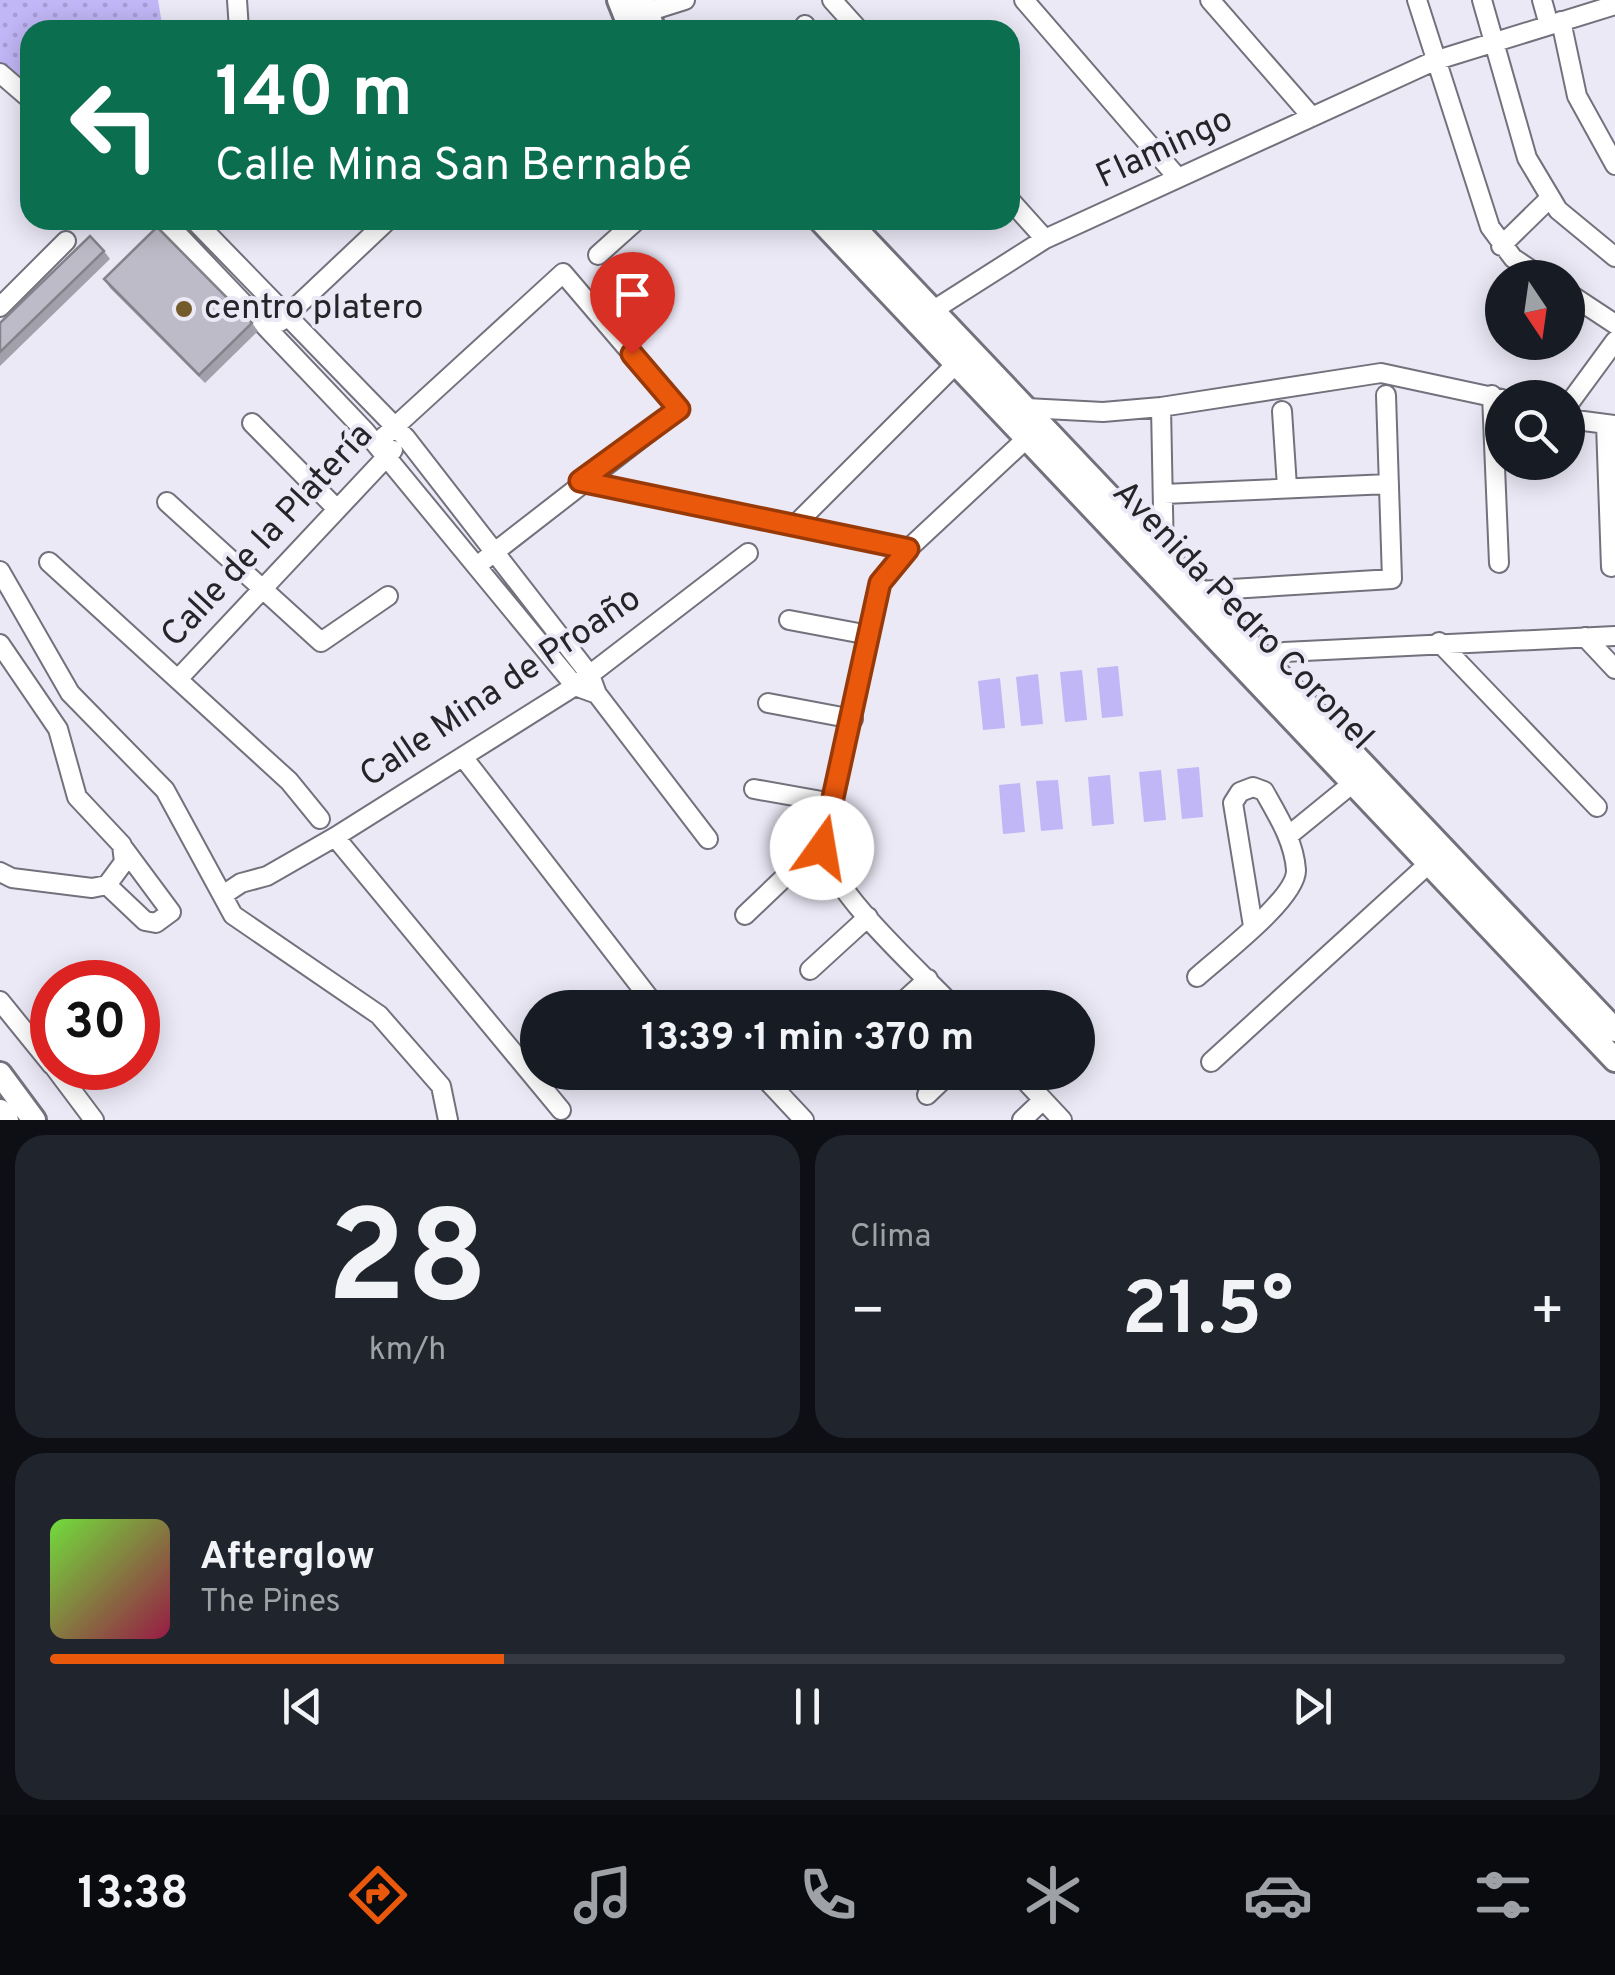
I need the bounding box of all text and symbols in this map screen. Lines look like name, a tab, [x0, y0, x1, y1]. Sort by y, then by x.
text: 140 m	[215, 52, 413, 141]
icon: left	[50, 60, 180, 190]
street label: Flamingo	[1090, 98, 1240, 200]
text: Calle Mina San Bernabé	[215, 139, 692, 196]
pin	[590, 252, 675, 355]
north arrow	[1485, 260, 1585, 360]
map controls	[1485, 260, 1585, 480]
icon: arrive	[605, 267, 660, 322]
place label: centro platero	[204, 287, 424, 331]
marker: centro platero	[173, 298, 195, 320]
button: search	[1485, 380, 1585, 480]
street label: Calle de la Platería	[153, 415, 383, 657]
street label: Avenida Pedro Coronel	[1102, 472, 1382, 760]
street label: Calle Mina de Proaño	[352, 578, 650, 798]
position arrow	[770, 796, 874, 900]
speed limit sign: 30	[30, 960, 160, 1090]
text: 13:39 · 1 min · 370 m	[641, 1015, 974, 1064]
text: 28	[327, 1183, 488, 1348]
text: Clima	[850, 1218, 931, 1258]
text: 21.5°	[1122, 1266, 1293, 1361]
text: −	[850, 1279, 885, 1349]
text: +	[1530, 1279, 1565, 1349]
text: km/h	[369, 1331, 446, 1371]
text: Afterglow	[200, 1534, 375, 1583]
text: The Pines	[200, 1583, 341, 1623]
icon: previous	[275, 1679, 330, 1734]
icon: pause	[780, 1679, 835, 1734]
icon: next	[1285, 1679, 1340, 1734]
icon: directions	[343, 1860, 413, 1930]
icon: music	[568, 1860, 638, 1930]
icon: phone	[793, 1860, 863, 1930]
icon: climate	[1018, 1860, 1088, 1930]
icon: car	[1243, 1860, 1313, 1930]
icon: filters	[1468, 1860, 1538, 1930]
text: 13:38	[77, 1867, 189, 1924]

